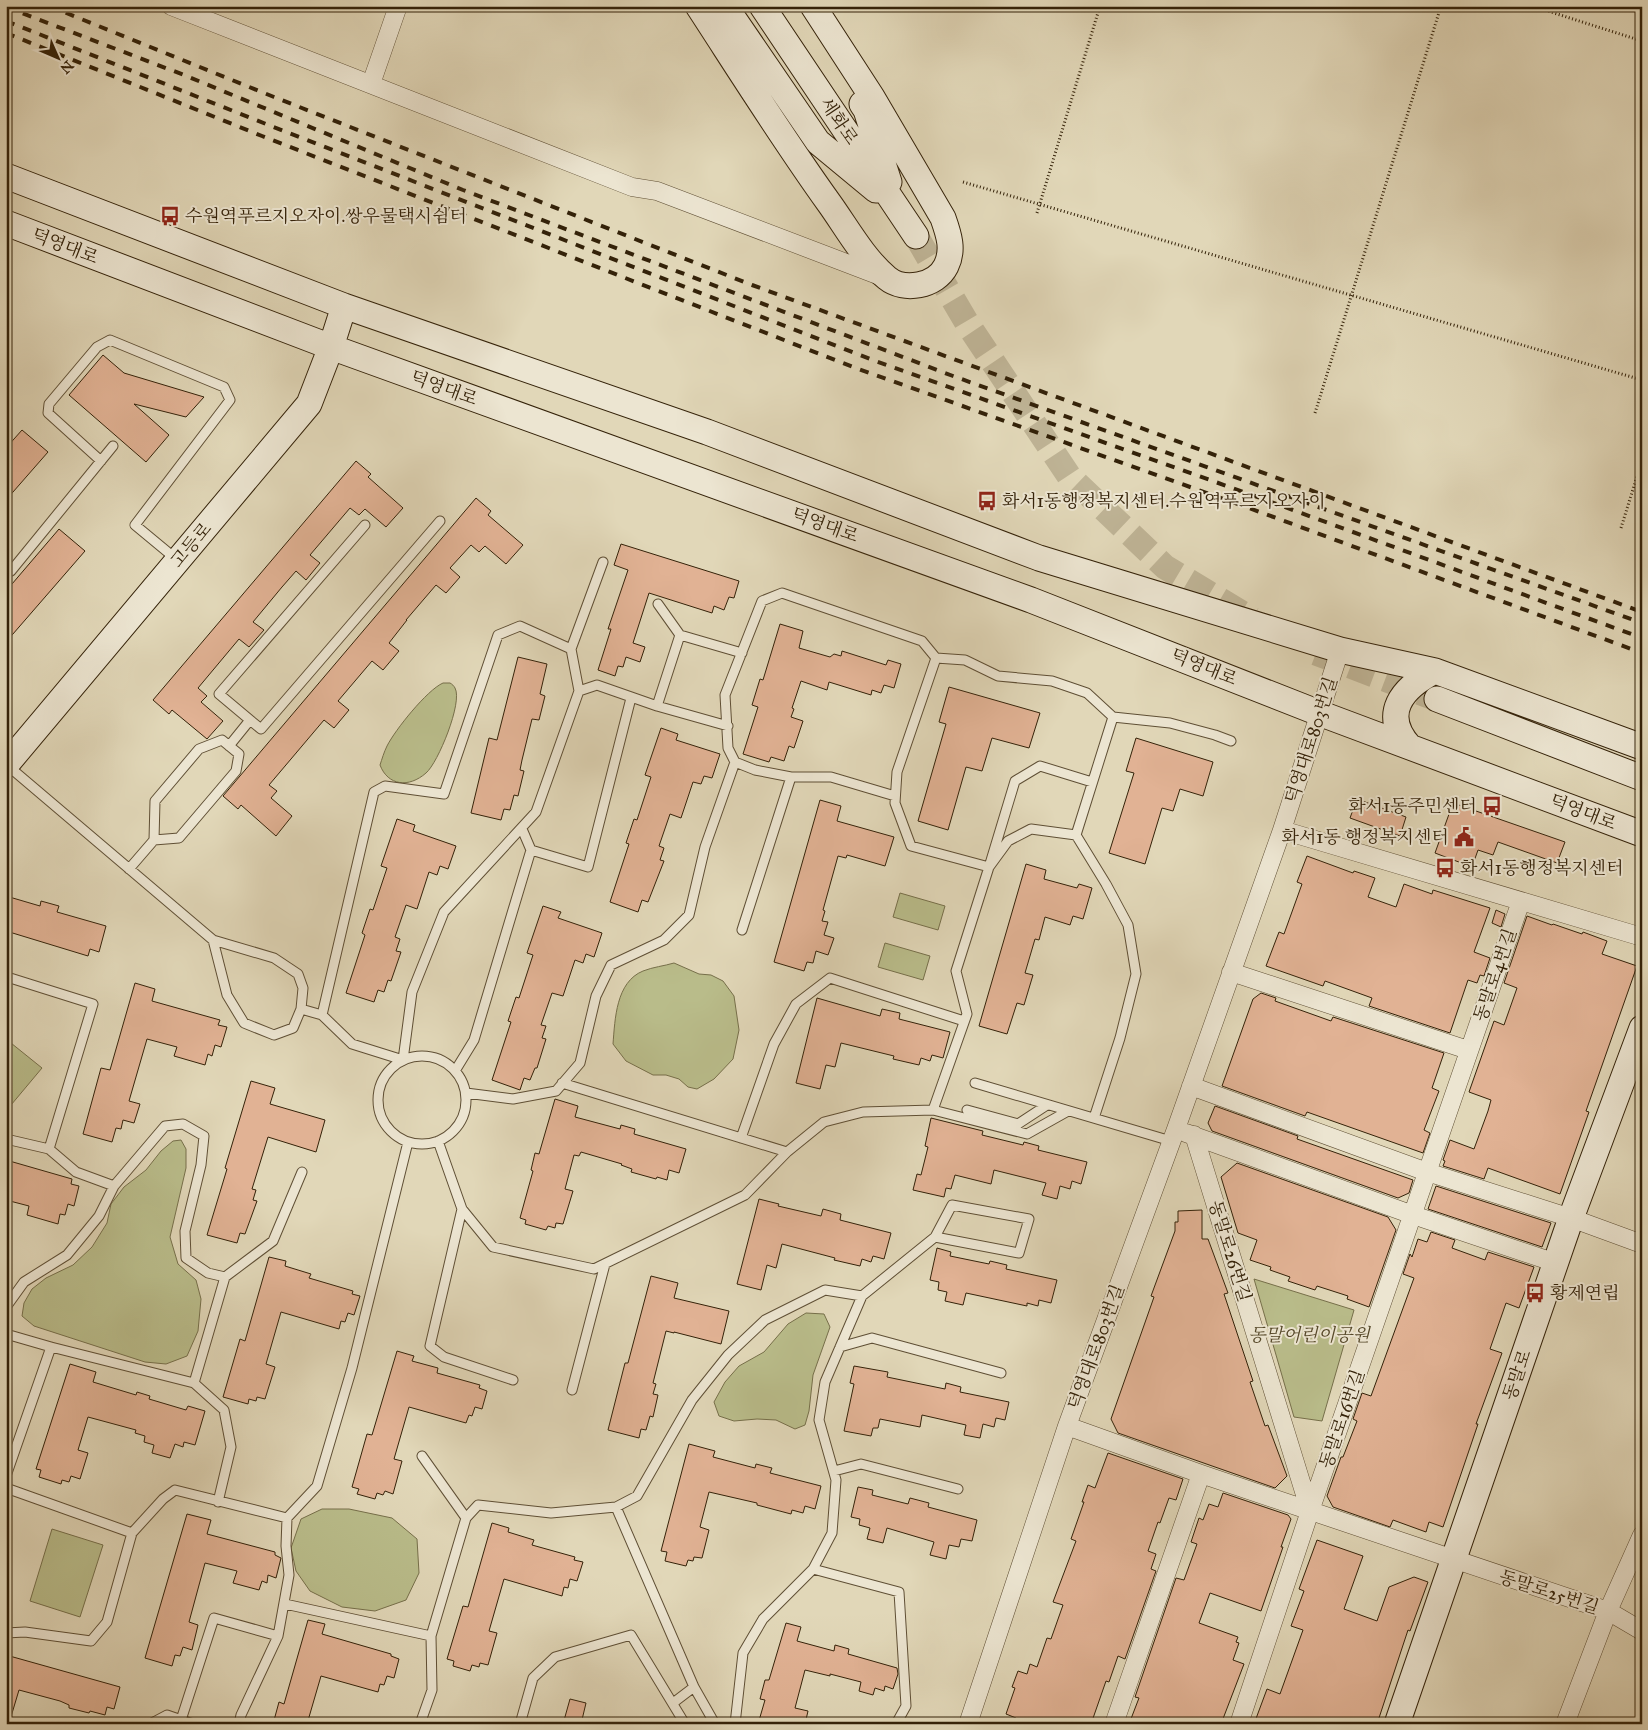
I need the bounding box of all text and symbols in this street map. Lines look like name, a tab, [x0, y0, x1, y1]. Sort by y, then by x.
north arrow	[32, 32, 82, 82]
text: N	[57, 57, 77, 77]
street label: 세화로	[815, 93, 863, 149]
bus stop icon: 수원역푸르지오자이.쌍우물택시쉼터	[159, 205, 181, 227]
place label: 수원역푸르지오자이.쌍우물택시쉼터	[185, 205, 467, 227]
street label: 덕영대로	[29, 223, 101, 269]
street label: 덕영대로	[408, 366, 480, 410]
bus stop icon: 화서1동행정복지센터.수원역푸르지오자이	[976, 490, 998, 512]
place label: 화서1동행정복지센터.수원역푸르지오자이	[1002, 490, 1326, 512]
street label: 덕영대로	[789, 503, 861, 547]
street label: 고등로	[166, 518, 216, 572]
street label: 덕영대로	[1168, 644, 1240, 690]
street label: 덕영대로803번길	[1280, 674, 1342, 806]
street label: 덕영대로	[1547, 789, 1619, 835]
place label: 화서1동주민센터	[1348, 795, 1477, 817]
bus stop icon: 화서1동주민센터	[1481, 795, 1503, 817]
place label: 화서1동 행정복지센터	[1282, 826, 1449, 848]
public building icon: 화서1동 행정복지센터	[1453, 826, 1475, 848]
bus stop icon: 화서1동행정복지센터	[1434, 857, 1456, 879]
place label: 화서1동행정복지센터	[1460, 857, 1624, 879]
street label: 동말로4번길	[1469, 926, 1521, 1024]
street label: 동말로26번길	[1204, 1198, 1256, 1304]
street label: 덕영대로803번길	[1063, 1281, 1129, 1413]
bus stop icon: 황제연립	[1524, 1282, 1546, 1304]
place label: 황제연립	[1550, 1282, 1620, 1304]
park label: 동말어린이공원	[1248, 1324, 1371, 1346]
street label: 동말로	[1498, 1347, 1536, 1403]
street label: 동말로16번길	[1315, 1367, 1369, 1471]
street label: 동말로25번길	[1496, 1565, 1602, 1619]

